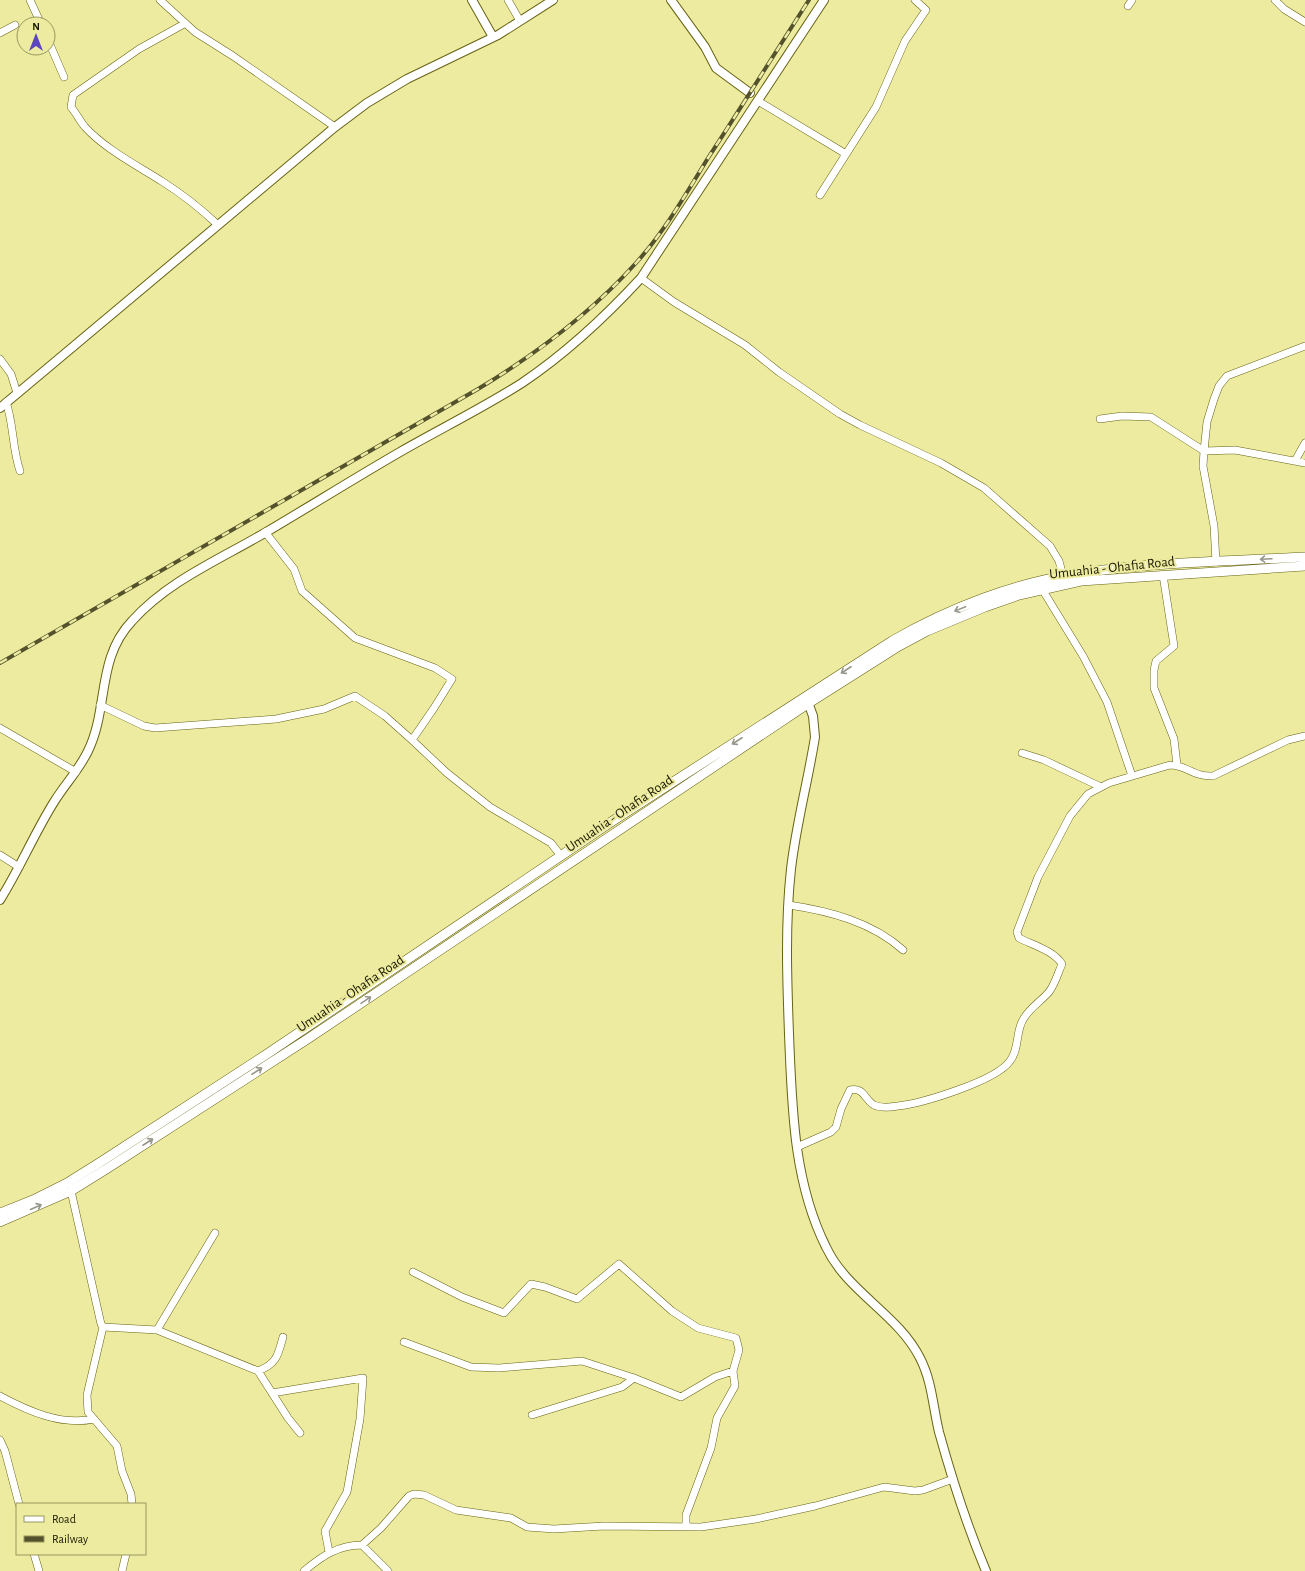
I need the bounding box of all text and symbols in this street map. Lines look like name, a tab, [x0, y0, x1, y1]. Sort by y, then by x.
north arrow	[16, 16, 56, 56]
text: N	[32, 21, 40, 32]
street label: Umuahia - Ohafia Road	[1049, 554, 1176, 582]
one-way arrow	[1260, 556, 1273, 563]
one-way arrow	[955, 605, 967, 613]
one-way arrow	[841, 666, 852, 674]
one-way arrow	[731, 738, 743, 746]
street label: Umuahia - Ohafia Road	[563, 773, 676, 855]
street label: Umuahia - Ohafia Road	[294, 953, 407, 1035]
one-way arrow	[360, 996, 371, 1004]
one-way arrow	[251, 1067, 262, 1075]
one-way arrow	[142, 1138, 153, 1146]
one-way arrow	[30, 1203, 42, 1210]
legend	[16, 1503, 146, 1555]
text: Road	[52, 1513, 76, 1525]
text: Railway	[52, 1533, 88, 1546]

